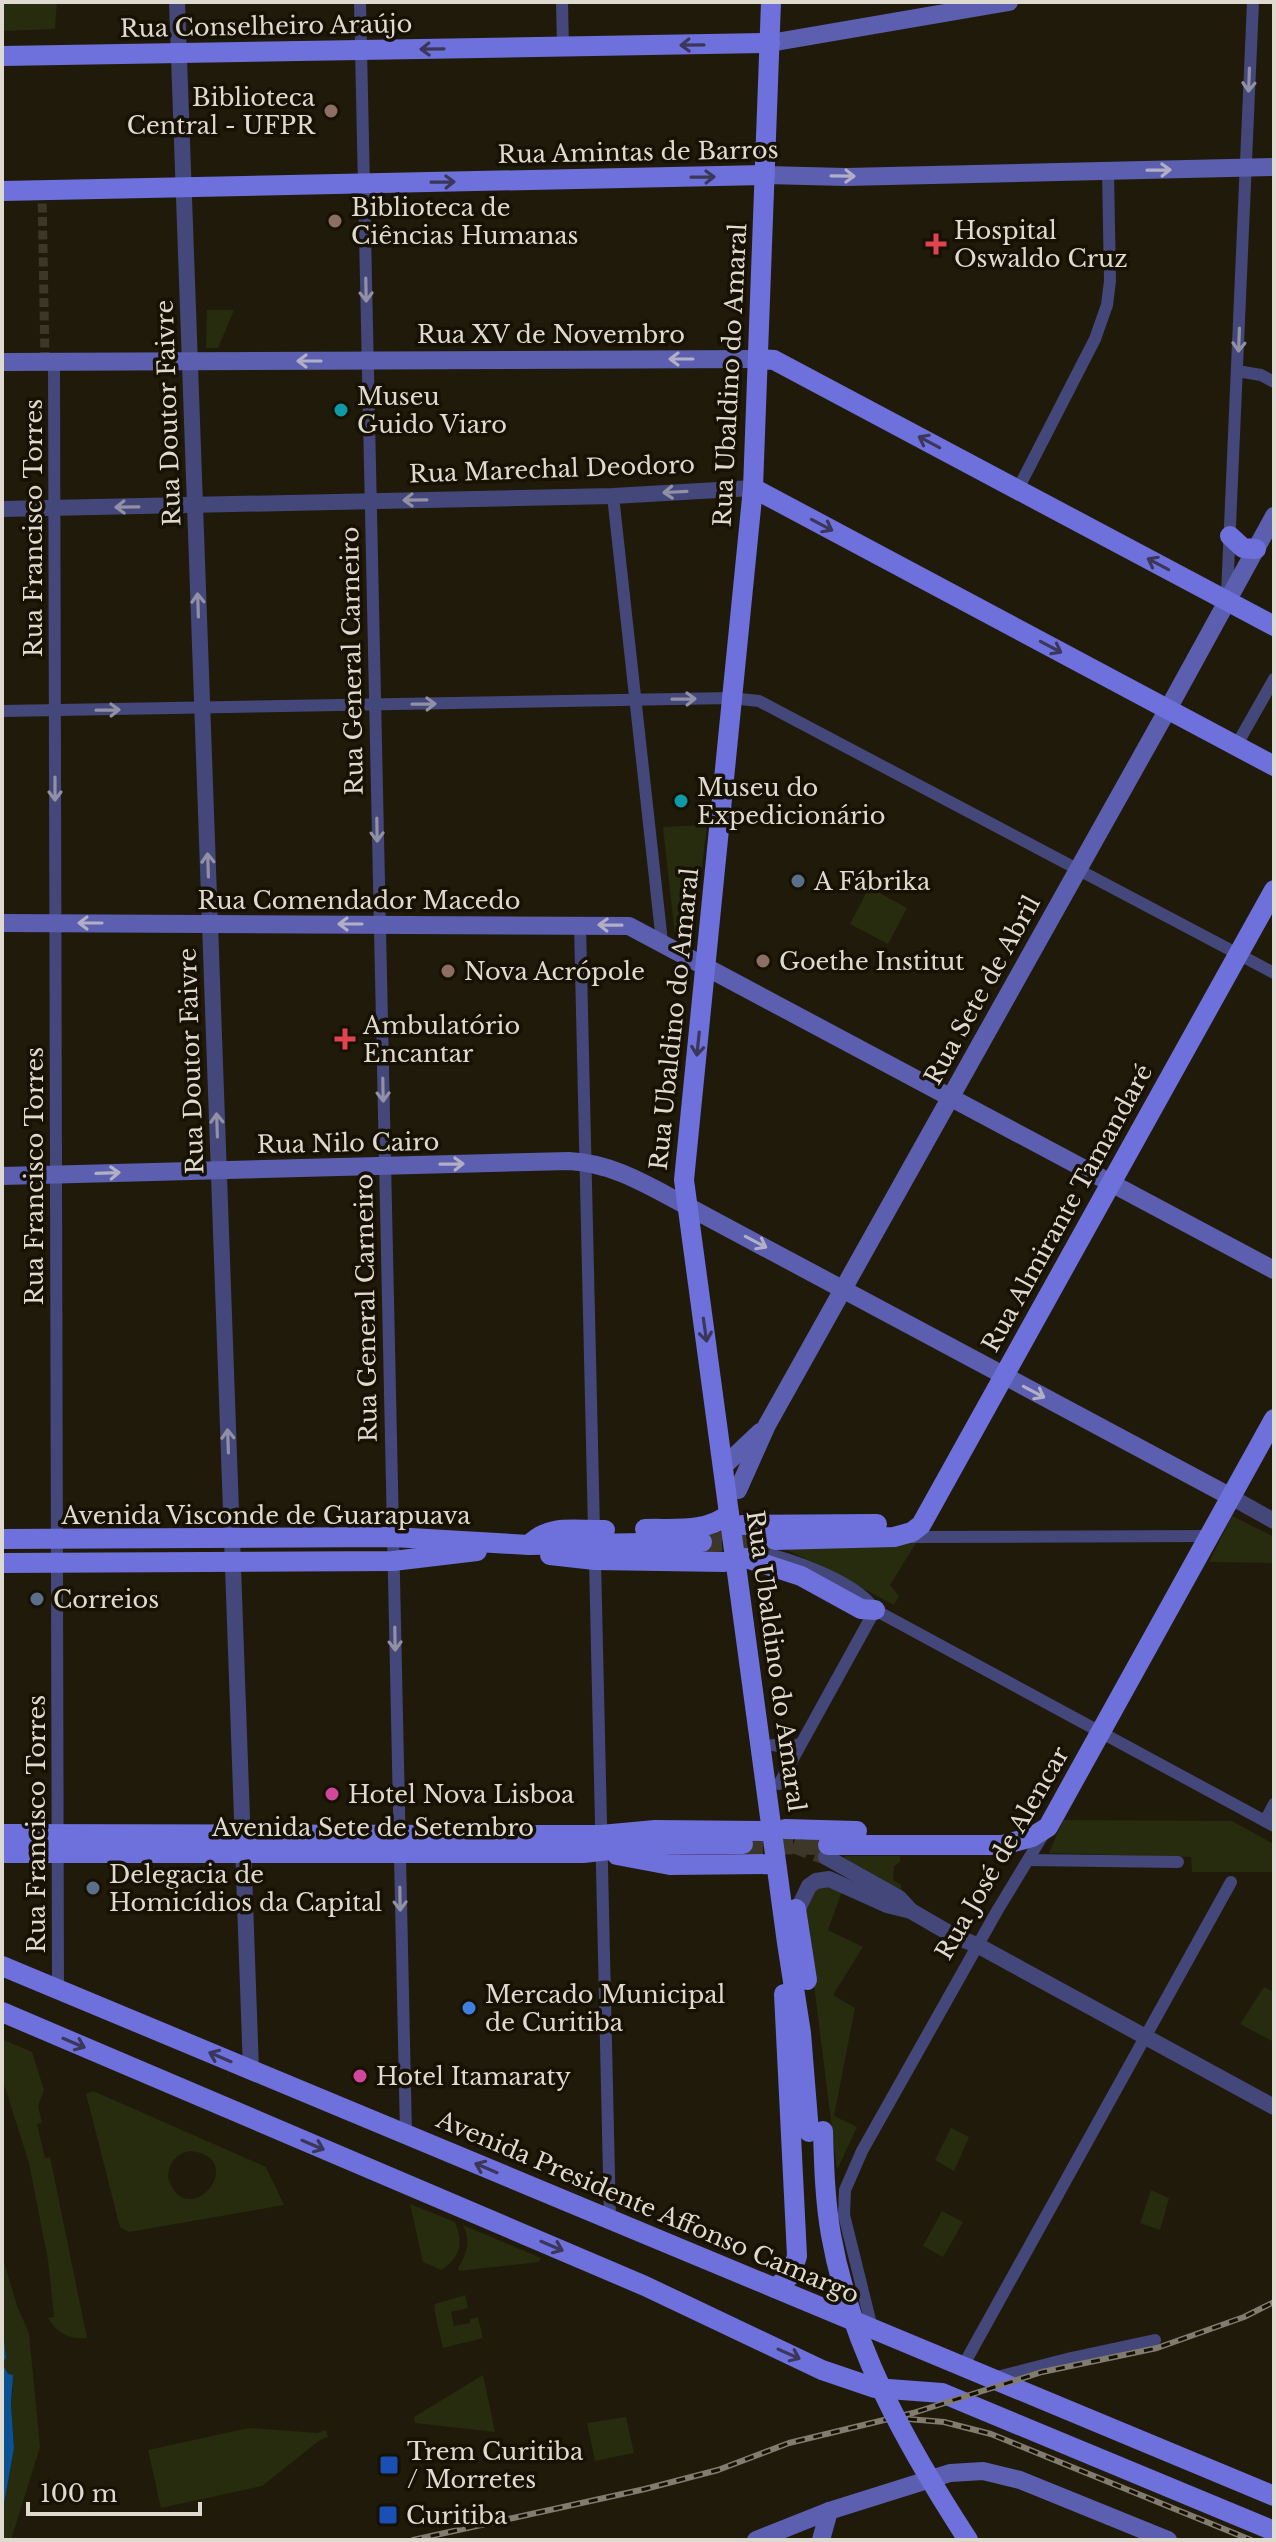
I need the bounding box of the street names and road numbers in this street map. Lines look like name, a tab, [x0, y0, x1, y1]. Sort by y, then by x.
street label: Rua Conselheiro Araújo	[120, 9, 412, 43]
street label: Rua Amintas de Barros	[497, 135, 779, 169]
street label: Rua Ubaldino do Amaral	[708, 222, 752, 528]
street label: Rua Doutor Faivre	[150, 299, 186, 527]
street label: Rua XV de Novembro	[417, 320, 685, 349]
street label: Rua Francisco Torres	[19, 399, 48, 657]
street label: Rua Marechal Deodoro	[409, 450, 695, 488]
street label: Rua General Carneiro	[335, 526, 369, 796]
street label: Rua Ubaldino do Amaral	[644, 866, 704, 1172]
street label: Rua Comendador Macedo	[198, 886, 520, 915]
street label: Rua Sete de Abril	[918, 890, 1046, 1089]
street label: Rua Doutor Faivre	[173, 947, 209, 1175]
street label: Rua Francisco Torres	[20, 1047, 49, 1305]
street label: Rua Almirante Tamandaré	[976, 1059, 1158, 1357]
street label: Rua Nilo Cairo	[257, 1127, 439, 1159]
street label: Rua General Carneiro	[349, 1173, 383, 1443]
street label: Avenida Visconde de Guarapuava	[60, 1501, 471, 1530]
street label: Rua Ubaldino do Amaral	[740, 1508, 812, 1814]
street label: Rua Francisco Torres	[22, 1695, 51, 1953]
street label: Rua José de Alencar	[929, 1741, 1075, 1965]
street label: Avenida Sete de Setembro	[211, 1813, 534, 1842]
street label: Avenida Presidente Affonso Camargo	[432, 2104, 864, 2309]

